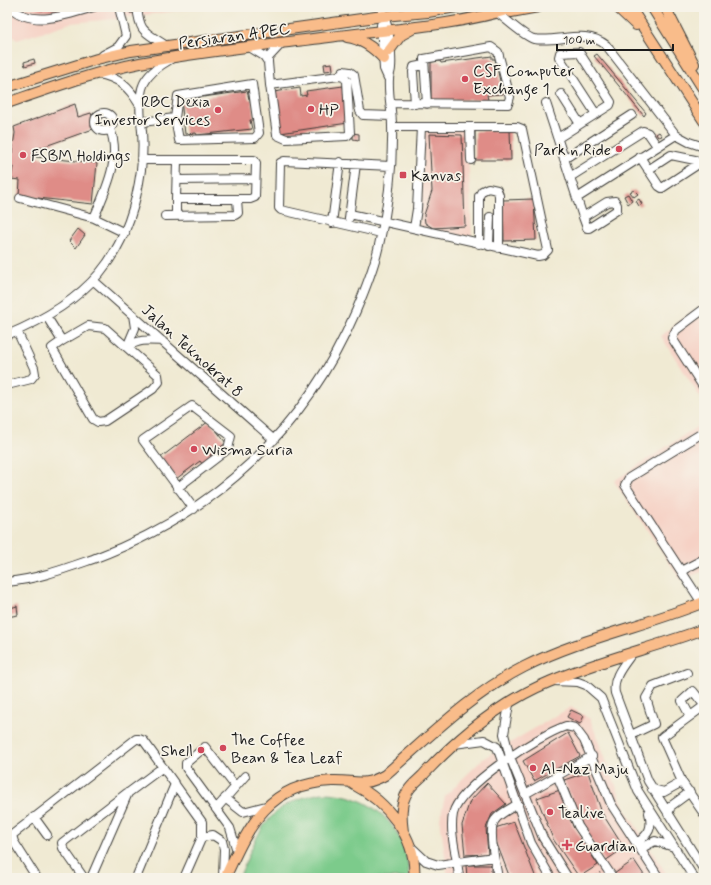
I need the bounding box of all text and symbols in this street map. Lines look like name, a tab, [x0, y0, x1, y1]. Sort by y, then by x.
street label: Persiaran APEC	[177, 18, 291, 55]
scale bar	[557, 26, 673, 52]
text: 100 m	[563, 33, 595, 49]
place label: CSF Computer Exchange 1	[473, 61, 575, 101]
marker: CSF Computer Exchange 1	[460, 74, 470, 84]
place label: RBC Dexia Investor Services	[95, 92, 210, 131]
place label: HP	[319, 100, 339, 121]
marker: HP	[306, 104, 316, 114]
marker: RBC Dexia Investor Services	[213, 105, 223, 115]
place label: Park n Ride	[534, 140, 611, 161]
marker: Park n Ride	[614, 144, 624, 154]
place label: FSBM Holdings	[31, 146, 130, 168]
marker: FSBM Holdings	[18, 150, 28, 160]
place label: Kanvas	[411, 166, 461, 187]
marker: Kanvas	[398, 170, 408, 180]
street label: Jalan Teknokrat 8	[137, 300, 247, 402]
place label: Wisma Suria	[202, 440, 293, 461]
marker: Wisma Suria	[189, 444, 199, 454]
place label: The Coffee Bean & Tea Leaf	[231, 730, 343, 769]
place label: Shell	[161, 741, 193, 762]
marker: The Coffee Bean & Tea Leaf	[218, 743, 228, 753]
marker: Shell	[196, 745, 206, 755]
place label: Al-Naz Maju	[541, 759, 629, 780]
marker: Al-Naz Maju	[528, 763, 538, 773]
place label: Tealive	[558, 803, 604, 824]
marker: Tealive	[545, 807, 555, 817]
place label: Guardian	[575, 836, 636, 857]
marker: Guardian	[562, 840, 572, 850]

